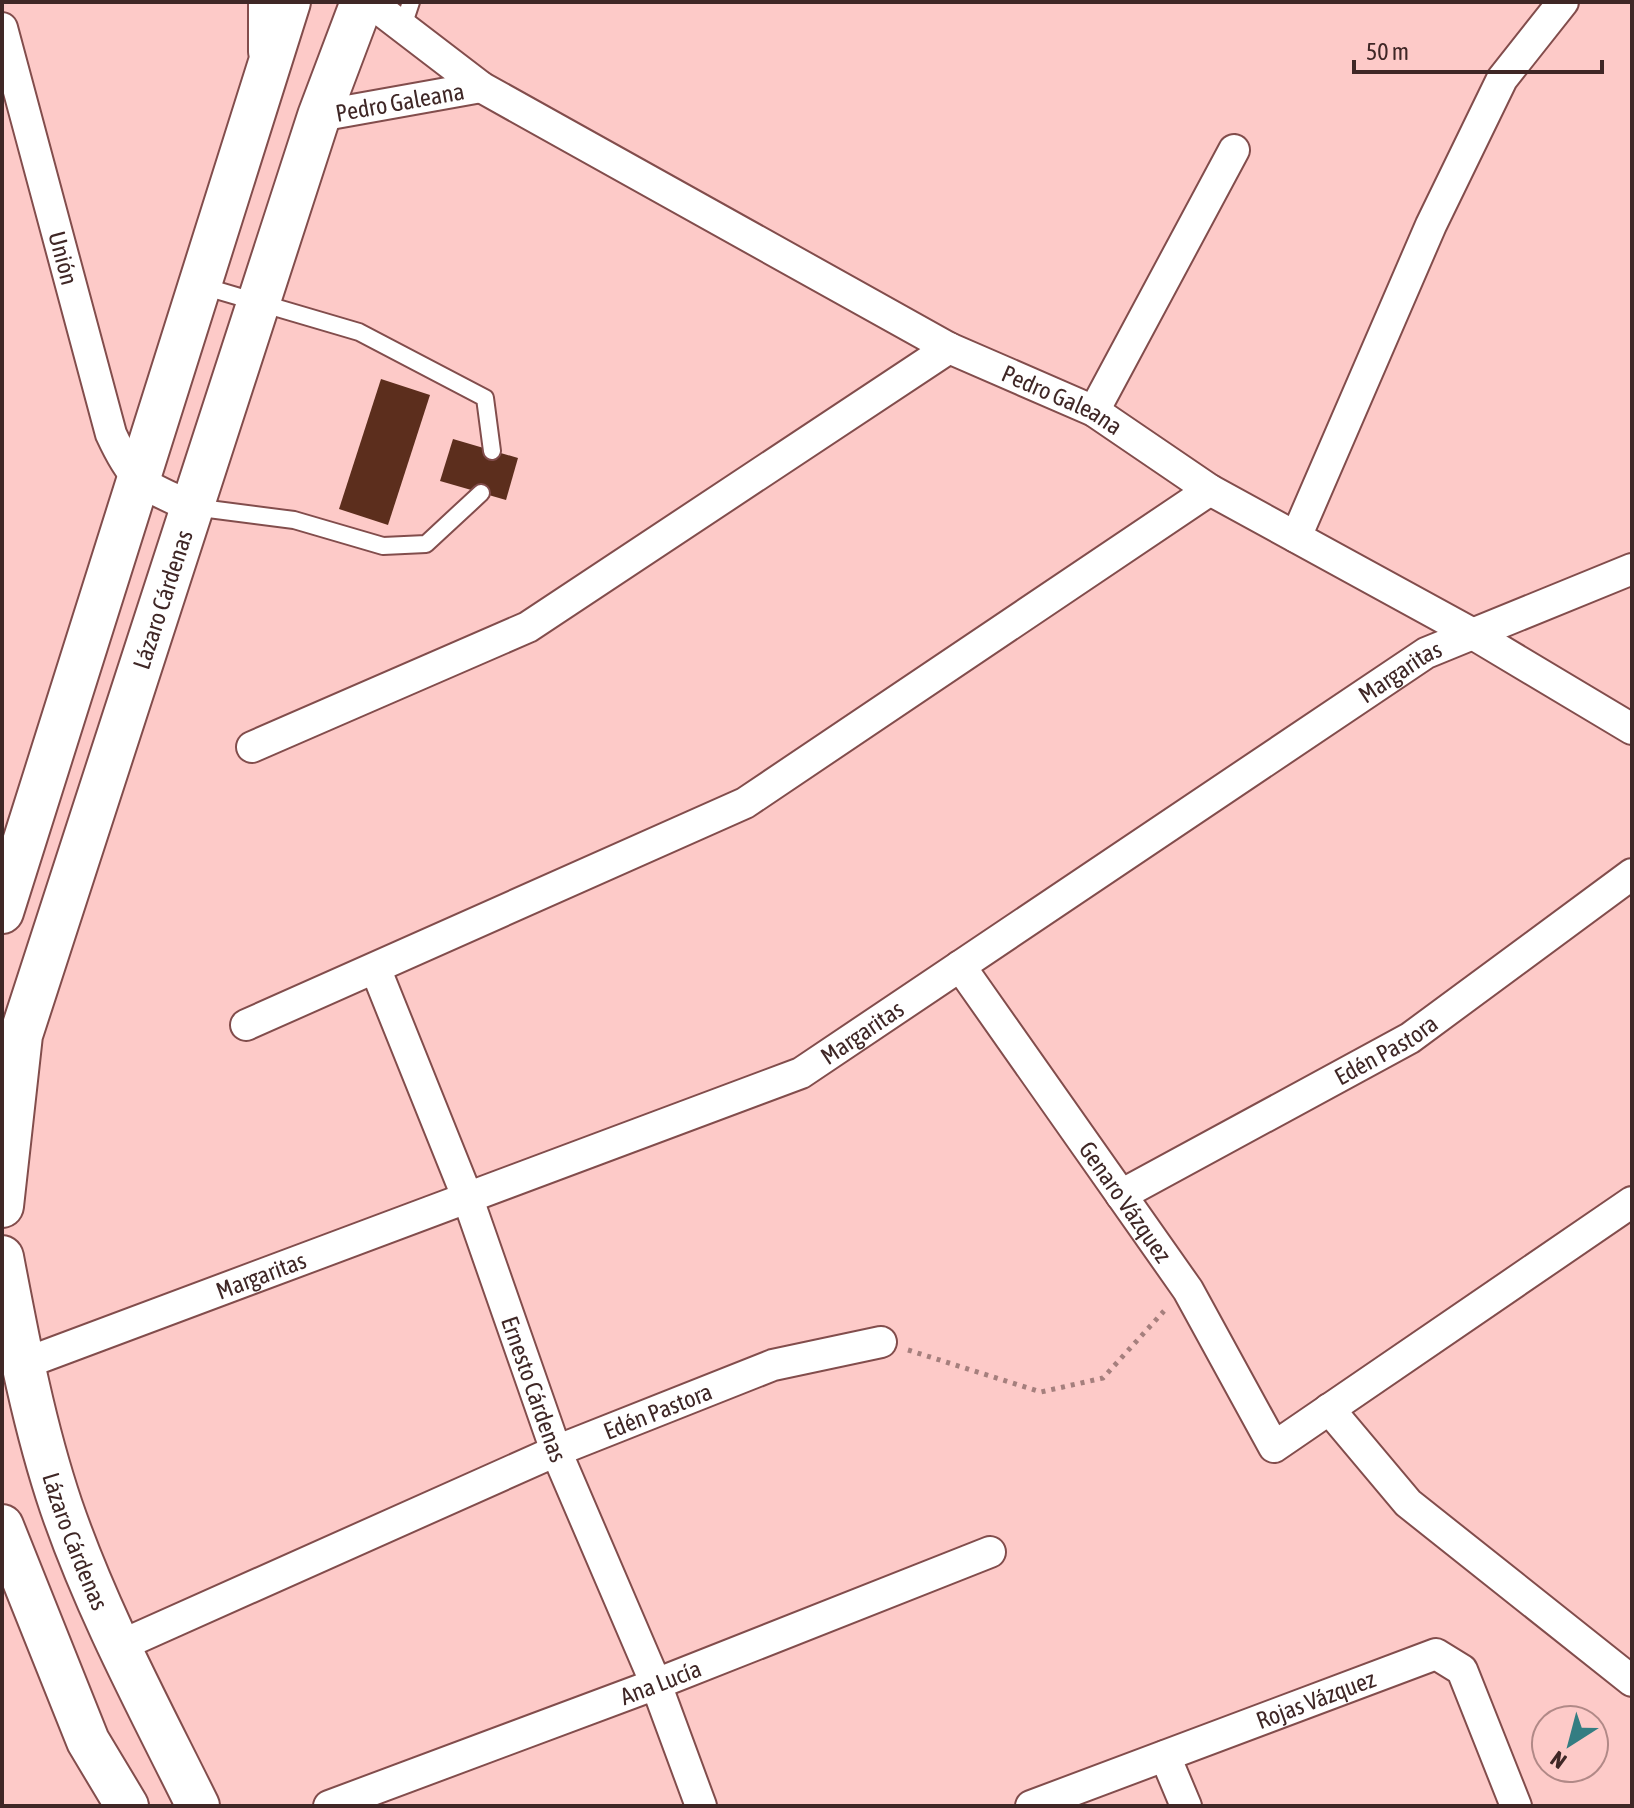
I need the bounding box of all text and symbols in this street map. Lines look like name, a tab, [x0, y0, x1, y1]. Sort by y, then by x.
scale bar	[1354, 24, 1602, 74]
text: 50 m	[1366, 38, 1409, 65]
street label: Pedro Galeana	[333, 77, 466, 126]
street label: Unión	[44, 228, 84, 288]
street label: Pedro Galeana	[998, 359, 1128, 440]
street label: Lázaro Cárdenas	[127, 526, 197, 672]
street label: Margaritas	[1353, 635, 1445, 708]
street label: Margaritas	[815, 995, 908, 1069]
street label: Edén Pastora	[1330, 1009, 1442, 1090]
street label: Genaro Vázquez	[1074, 1136, 1178, 1267]
street label: Margaritas	[212, 1246, 310, 1304]
street label: Ernesto Cárdenas	[496, 1313, 573, 1466]
street label: Edén Pastora	[600, 1377, 716, 1444]
street label: Lázaro Cárdenas	[38, 1469, 114, 1614]
street label: Ana Lucía	[616, 1654, 705, 1710]
street label: Rojas Vázquez	[1252, 1664, 1379, 1734]
north arrow	[1530, 1704, 1610, 1784]
text: N	[1545, 1746, 1571, 1775]

